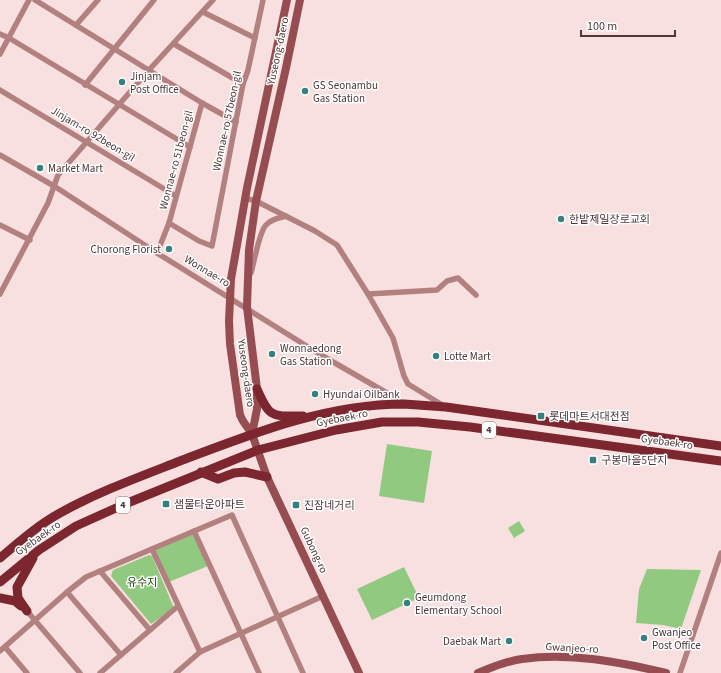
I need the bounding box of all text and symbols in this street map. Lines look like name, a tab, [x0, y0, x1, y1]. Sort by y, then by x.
scale bar	[581, 12, 675, 38]
street label: Yuseong-daero	[263, 16, 292, 87]
text: 100 m	[587, 18, 617, 35]
place label: Jinjam Post Office	[130, 69, 179, 97]
street label: Wonnae-ro 57beon-gil	[209, 69, 245, 172]
marker: Jinjam Post Office	[117, 77, 127, 87]
place label: GS Seonambu Gas Station	[313, 78, 378, 106]
marker: GS Seonambu Gas Station	[300, 86, 310, 96]
street label: Jinjam-ro 92beon-gil	[48, 103, 138, 165]
street label: Wonnae-ro 51beon-gil	[156, 109, 196, 211]
place label: Market Mart	[48, 161, 103, 176]
marker: Market Mart	[35, 163, 45, 173]
place label: 한밭제일장로교회	[569, 212, 650, 227]
marker: 한밭제일장로교회	[556, 214, 566, 224]
place label: Chorong Florist	[91, 242, 161, 257]
marker: Chorong Florist	[164, 244, 174, 254]
street label: Wonnae-ro	[181, 251, 233, 291]
street label: Yuseong-daero	[234, 337, 258, 408]
place label: Wonnaedong Gas Station	[280, 341, 342, 369]
marker: Wonnaedong Gas Station	[267, 349, 277, 359]
place label: Lotte Mart	[444, 349, 491, 364]
marker: Lotte Mart	[431, 351, 441, 361]
place label: Hyundai Oilbank	[323, 387, 400, 402]
marker: Hyundai Oilbank	[310, 389, 320, 399]
street label: Gyebaek-ro	[315, 406, 369, 430]
place label: 롯데마트서대전점	[549, 409, 630, 424]
marker: 롯데마트서대전점	[536, 411, 546, 421]
road number: 4	[482, 422, 496, 438]
street label: Gyebaek-ro	[640, 431, 694, 453]
place label: 구봉마을5단지	[601, 453, 667, 468]
marker: 구봉마을5단지	[588, 455, 598, 465]
road number: 4	[116, 497, 130, 513]
place label: 샘물타운아파트	[174, 497, 245, 512]
place label: 진잠네거리	[304, 498, 355, 513]
marker: 샘물타운아파트	[161, 499, 171, 509]
marker: 진잠네거리	[291, 500, 301, 510]
street label: Gyebaek-ro	[12, 517, 64, 559]
street label: Gubong-ro	[297, 524, 331, 576]
park label: 유수지	[127, 575, 157, 590]
place label: Geumdong Elementary School	[415, 590, 502, 618]
marker: Geumdong Elementary School	[402, 598, 412, 608]
place label: Gwanjeo Post Office	[652, 625, 701, 653]
marker: Gwanjeo Post Office	[639, 633, 649, 643]
place label: Daebak Mart	[443, 634, 501, 649]
marker: Daebak Mart	[504, 636, 514, 646]
street label: Gwanjeo-ro	[545, 639, 599, 657]

